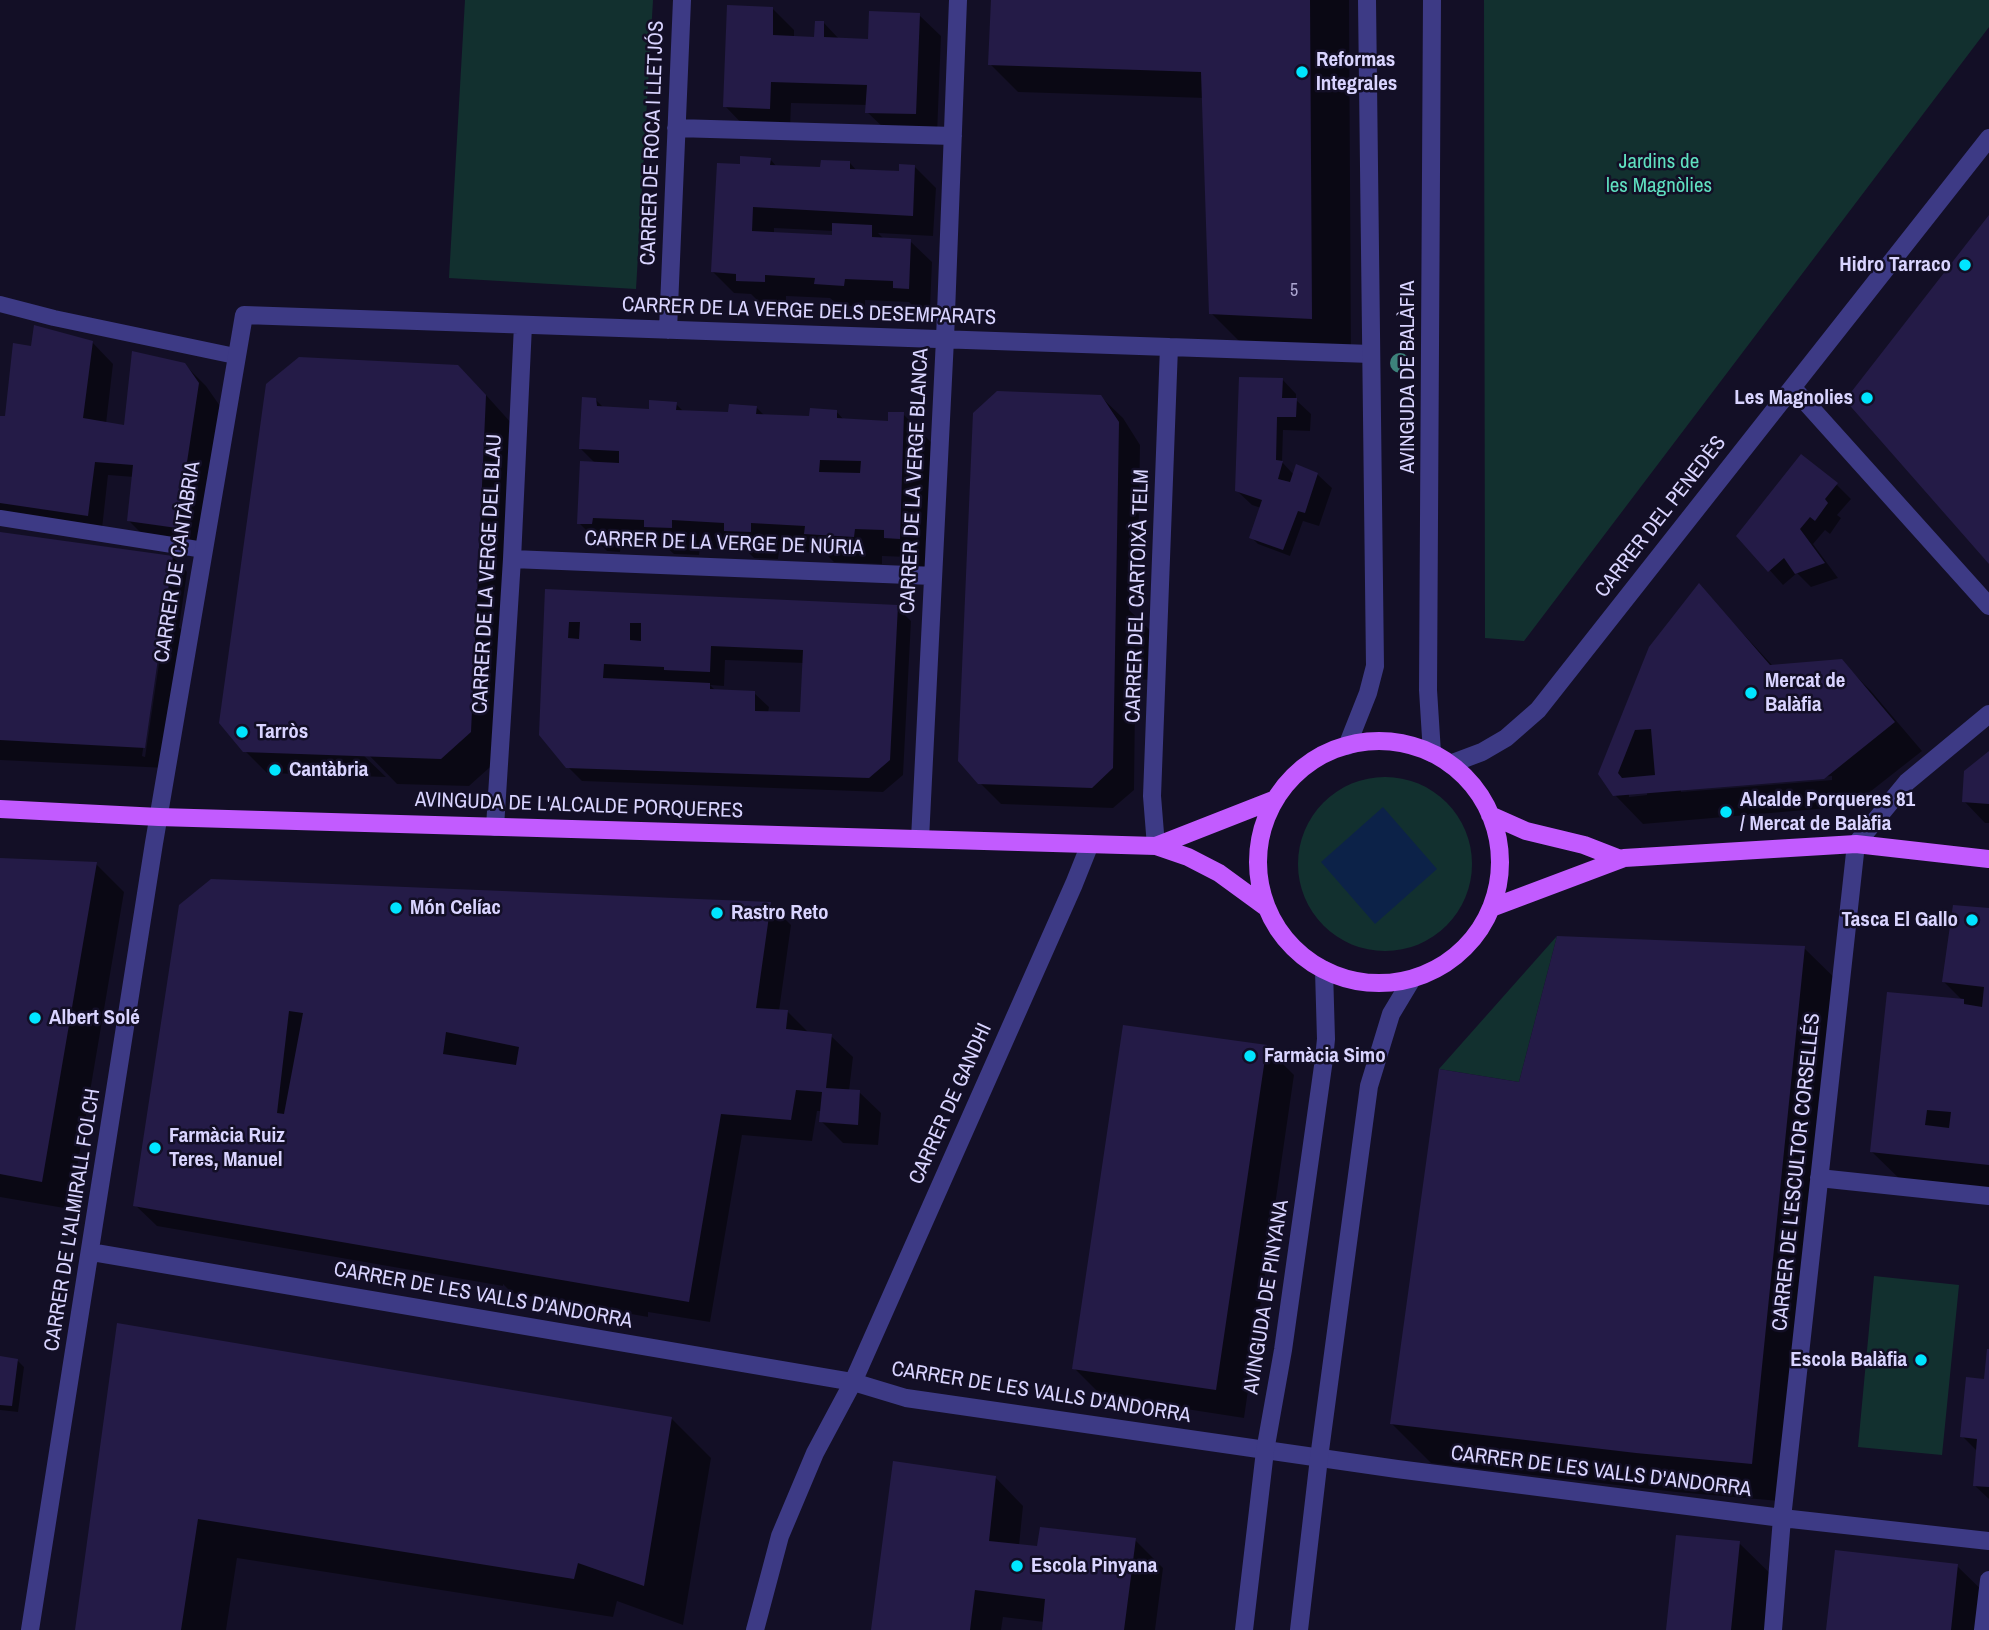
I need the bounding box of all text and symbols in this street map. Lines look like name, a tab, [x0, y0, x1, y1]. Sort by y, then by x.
street label: CARRER DE ROCA I LLETJÓS	[636, 20, 670, 266]
place label: Reformas Integrales	[1316, 47, 1397, 97]
marker: Reformas Integrales	[1294, 64, 1310, 80]
park label: Jardins de les Magnòlies	[1606, 149, 1712, 199]
place label: Hidro Tarraco	[1839, 252, 1951, 278]
marker: Hidro Tarraco	[1957, 257, 1973, 273]
house number: 5	[1290, 280, 1298, 302]
street label: AVINGUDA DE BALÀFIA	[1395, 280, 1421, 474]
street label: CARRER DE LA VERGE DELS DESEMPARATS	[621, 293, 997, 331]
street label: CARRER DE LA VERGE BLANCA	[895, 348, 935, 614]
place label: Les Magnolies	[1734, 385, 1853, 411]
marker: Les Magnolies	[1859, 390, 1875, 406]
street label: CARRER DEL PENEDÈS	[1590, 431, 1732, 603]
street label: CARRER DE LA VERGE DEL BLAU	[468, 433, 508, 715]
street label: CARRER DE CANTÀBRIA	[150, 460, 206, 664]
street label: CARRER DEL CARTOIXÀ TELM	[1121, 469, 1155, 723]
street label: CARRER DE LA VERGE DE NÚRIA	[584, 527, 864, 561]
place label: Mercat de Balàfia	[1765, 668, 1845, 718]
marker: Mercat de Balàfia	[1743, 685, 1759, 701]
place label: Tarròs	[256, 719, 308, 745]
marker: Tarròs	[234, 724, 250, 740]
place label: Cantàbria	[289, 757, 368, 783]
marker: Cantàbria	[267, 762, 283, 778]
place label: Alcalde Porqueres 81 / Mercat de Balàfia	[1740, 787, 1915, 837]
street label: AVINGUDA DE L'ALCALDE PORQUERES	[414, 788, 744, 824]
marker: Alcalde Porqueres 81 / Mercat de Balàfia	[1718, 804, 1734, 820]
place label: Món Celíac	[410, 895, 501, 921]
marker: Món Celíac	[388, 900, 404, 916]
place label: Rastro Reto	[731, 900, 829, 926]
marker: Rastro Reto	[709, 905, 725, 921]
place label: Tasca El Gallo	[1842, 907, 1958, 933]
marker: Tasca El Gallo	[1964, 912, 1980, 928]
place label: Albert Solé	[49, 1005, 140, 1031]
marker: Albert Solé	[27, 1010, 43, 1026]
street label: CARRER DE L'ESCULTOR CORSELLÉS	[1768, 1012, 1826, 1332]
street label: CARRER DE GANDHI	[904, 1020, 998, 1188]
place label: Farmàcia Simo	[1264, 1043, 1386, 1069]
marker: Farmàcia Simo	[1242, 1048, 1258, 1064]
street label: CARRER DE L'ALMIRALL FOLCH	[40, 1087, 106, 1353]
place label: Farmàcia Ruiz Teres, Manuel	[169, 1123, 285, 1173]
marker: Farmàcia Ruiz Teres, Manuel	[147, 1140, 163, 1156]
street label: AVINGUDA DE PINYANA	[1239, 1198, 1295, 1396]
street label: CARRER DE LES VALLS D'ANDORRA	[332, 1257, 634, 1335]
place label: Escola Balàfia	[1790, 1347, 1907, 1373]
marker: Escola Balàfia	[1913, 1352, 1929, 1368]
street label: CARRER DE LES VALLS D'ANDORRA	[890, 1357, 1192, 1429]
street label: CARRER DE LES VALLS D'ANDORRA	[1449, 1441, 1753, 1503]
place label: Escola Pinyana	[1031, 1553, 1157, 1579]
marker: Escola Pinyana	[1009, 1558, 1025, 1574]

